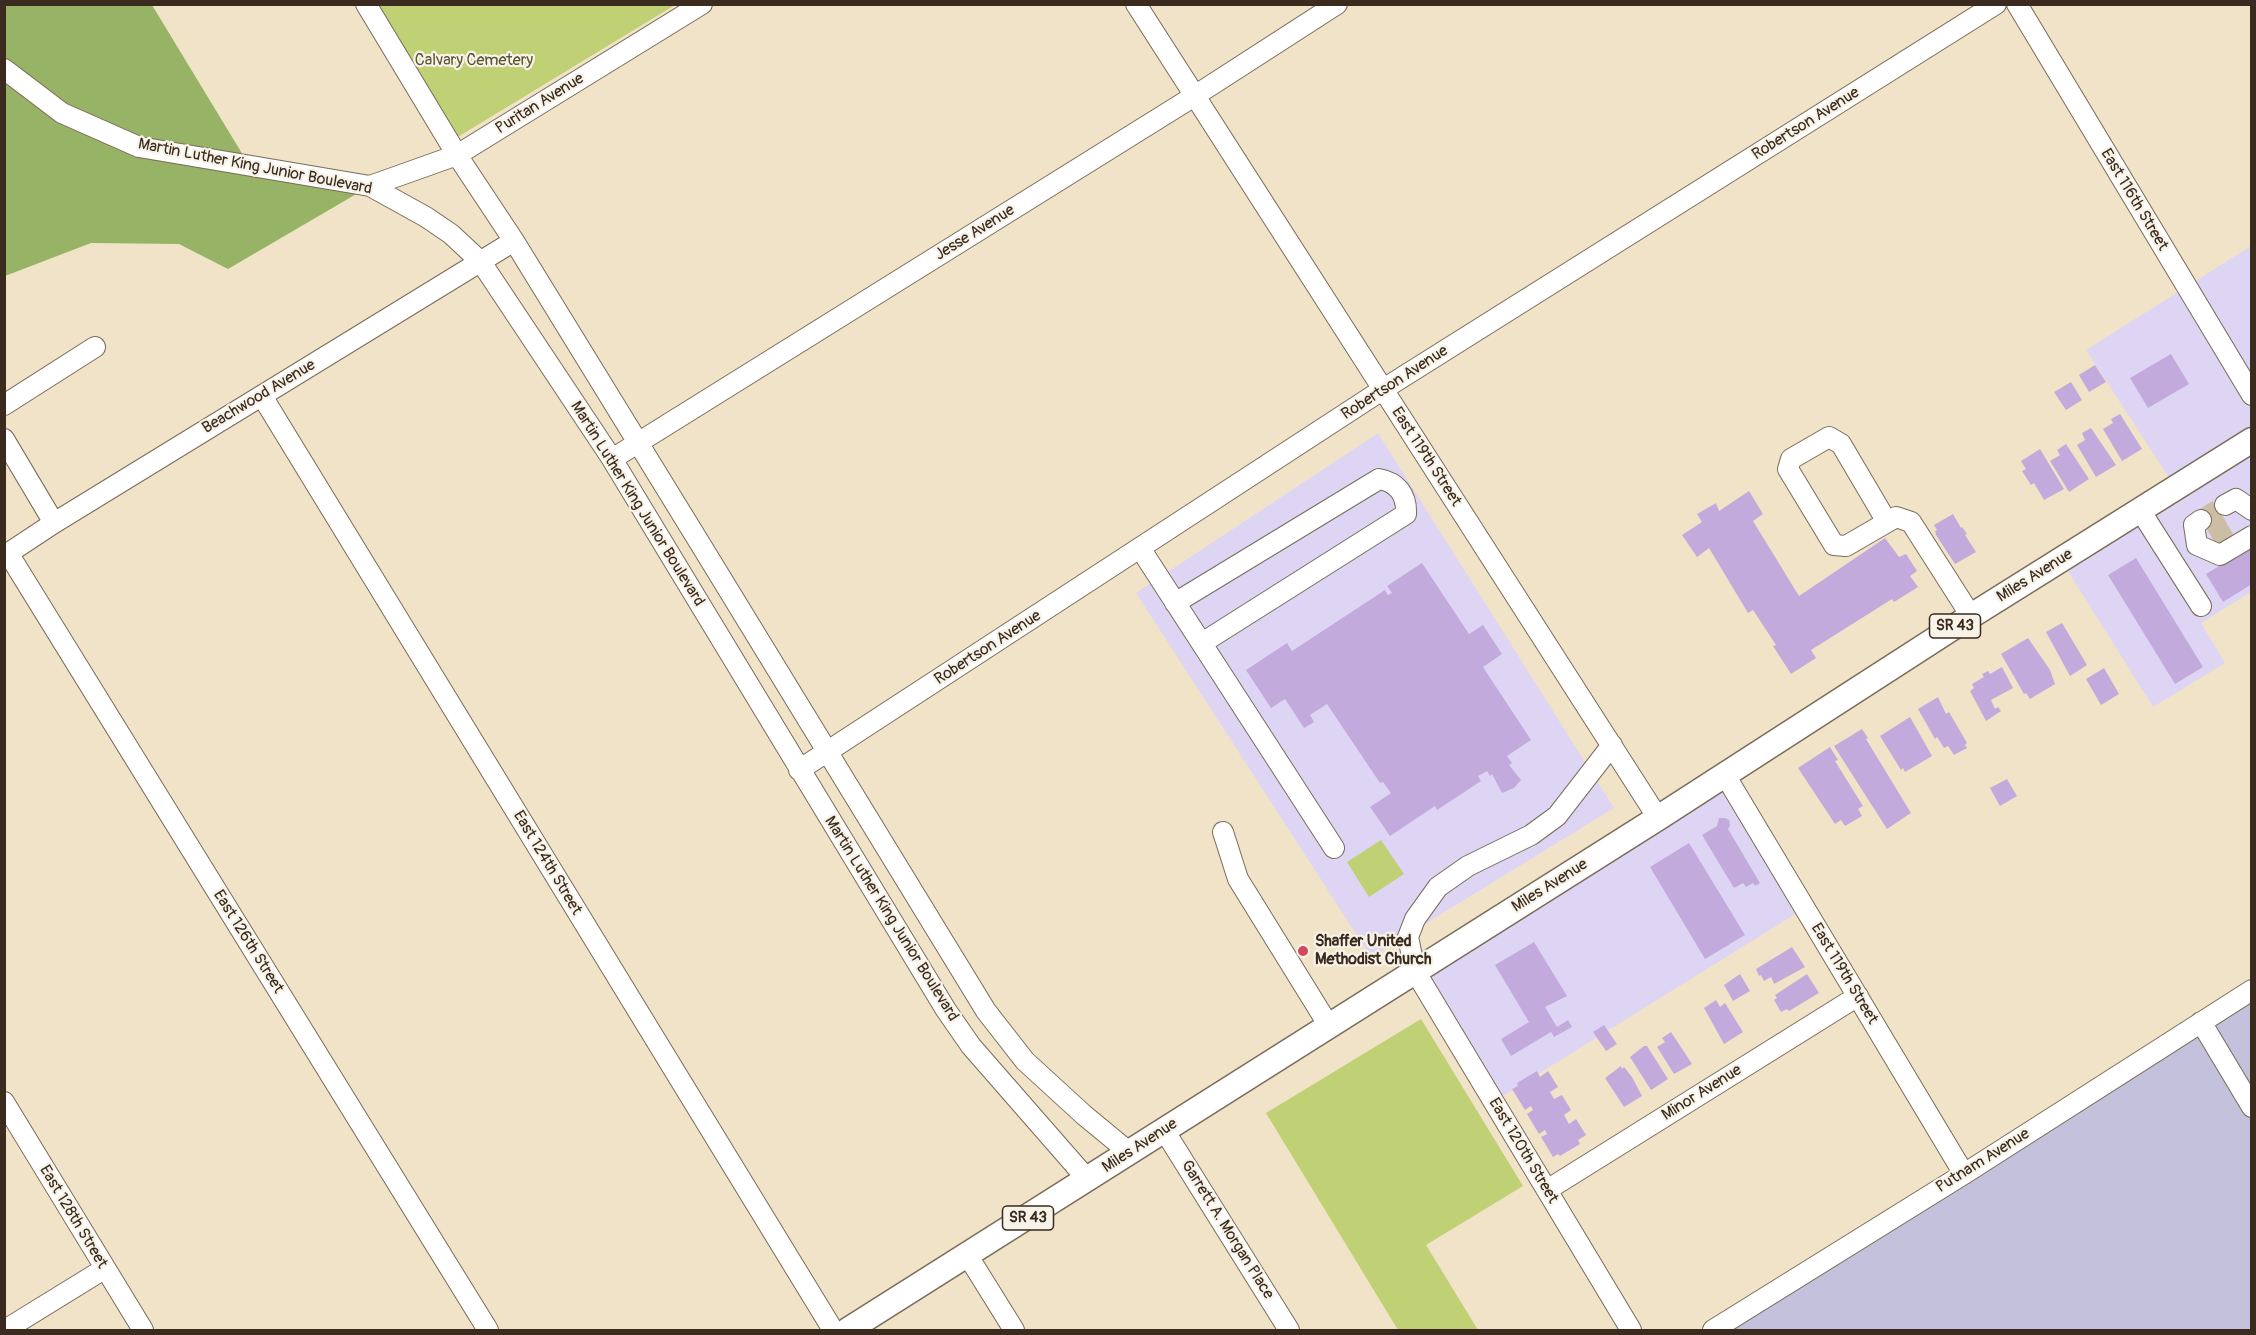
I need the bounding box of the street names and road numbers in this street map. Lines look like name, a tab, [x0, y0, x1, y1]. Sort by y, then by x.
street label: Puritan Avenue	[492, 69, 588, 139]
street label: Robertson Avenue	[1749, 83, 1863, 165]
street label: Martin Luther King Junior Boulevard	[136, 135, 374, 199]
street label: East 116th Street	[2096, 146, 2172, 254]
street label: Jesse Avenue	[932, 201, 1018, 265]
street label: Robertson Avenue	[1338, 341, 1452, 425]
street label: Beachwood Avenue	[199, 356, 319, 438]
street label: Martin Luther King Junior Boulevard	[566, 398, 708, 610]
street label: East 119th Street	[1387, 404, 1465, 510]
street label: Miles Avenue	[1994, 545, 2076, 607]
street label: Robertson Avenue	[931, 606, 1045, 690]
road number: SR 43	[1930, 614, 1980, 638]
street label: East 124th Street	[508, 807, 586, 919]
street label: Martin Luther King Junior Boulevard	[820, 813, 962, 1025]
street label: Miles Avenue	[1509, 855, 1591, 917]
street label: East 126th Street	[209, 887, 287, 997]
street label: East 119th Street	[1806, 920, 1882, 1028]
street label: Minor Avenue	[1659, 1061, 1745, 1125]
street label: East 120th Street	[1484, 1095, 1562, 1207]
street label: Miles Avenue	[1099, 1115, 1181, 1177]
street label: Putnam Avenue	[1933, 1125, 2033, 1197]
street label: Garrett A. Morgan Place	[1176, 1157, 1278, 1303]
street label: East 128th Street	[35, 1162, 111, 1272]
road number: SR 43	[1002, 1206, 1054, 1230]

